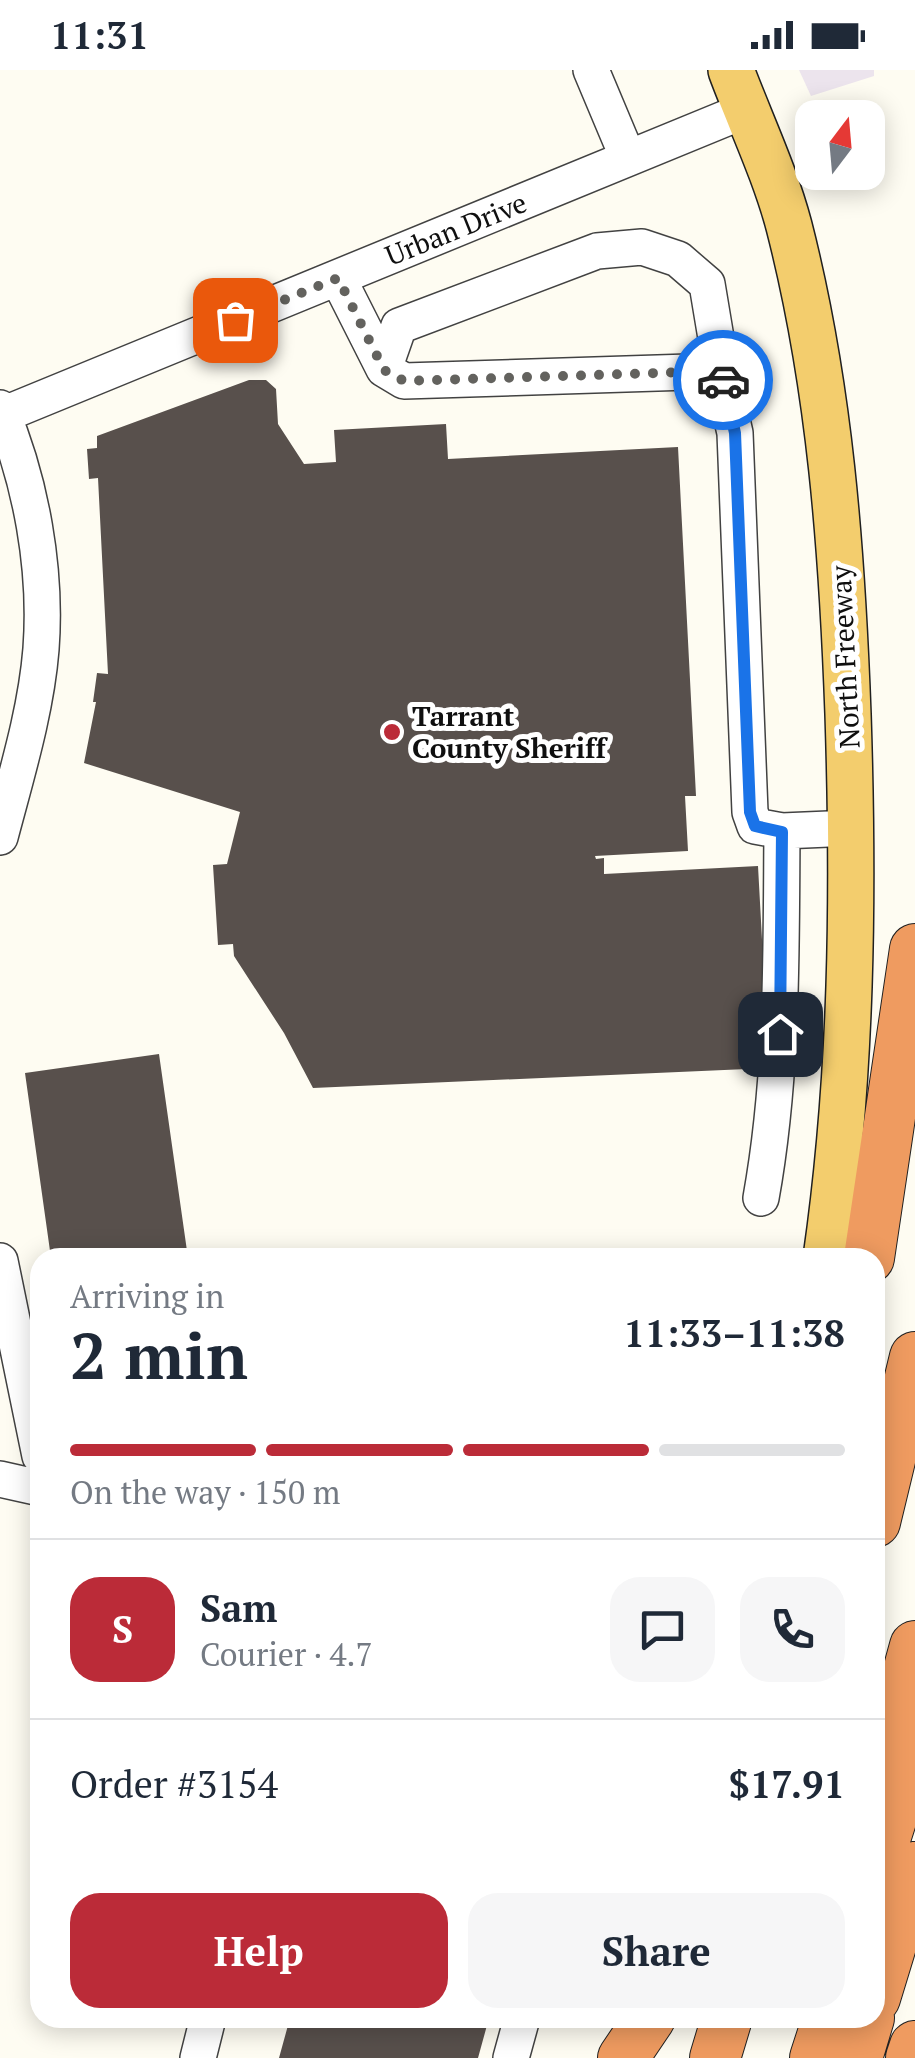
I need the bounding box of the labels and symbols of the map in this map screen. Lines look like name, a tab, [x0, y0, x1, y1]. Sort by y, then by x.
north arrow	[795, 100, 885, 190]
street label: Urban Drive	[380, 183, 532, 274]
pin	[193, 278, 278, 363]
courier	[673, 330, 773, 430]
street label: North Freeway	[821, 564, 868, 749]
place label: Tarrant County Sheriff	[412, 697, 608, 766]
marker: Tarrant County Sheriff	[381, 721, 403, 743]
pin	[738, 992, 823, 1077]

